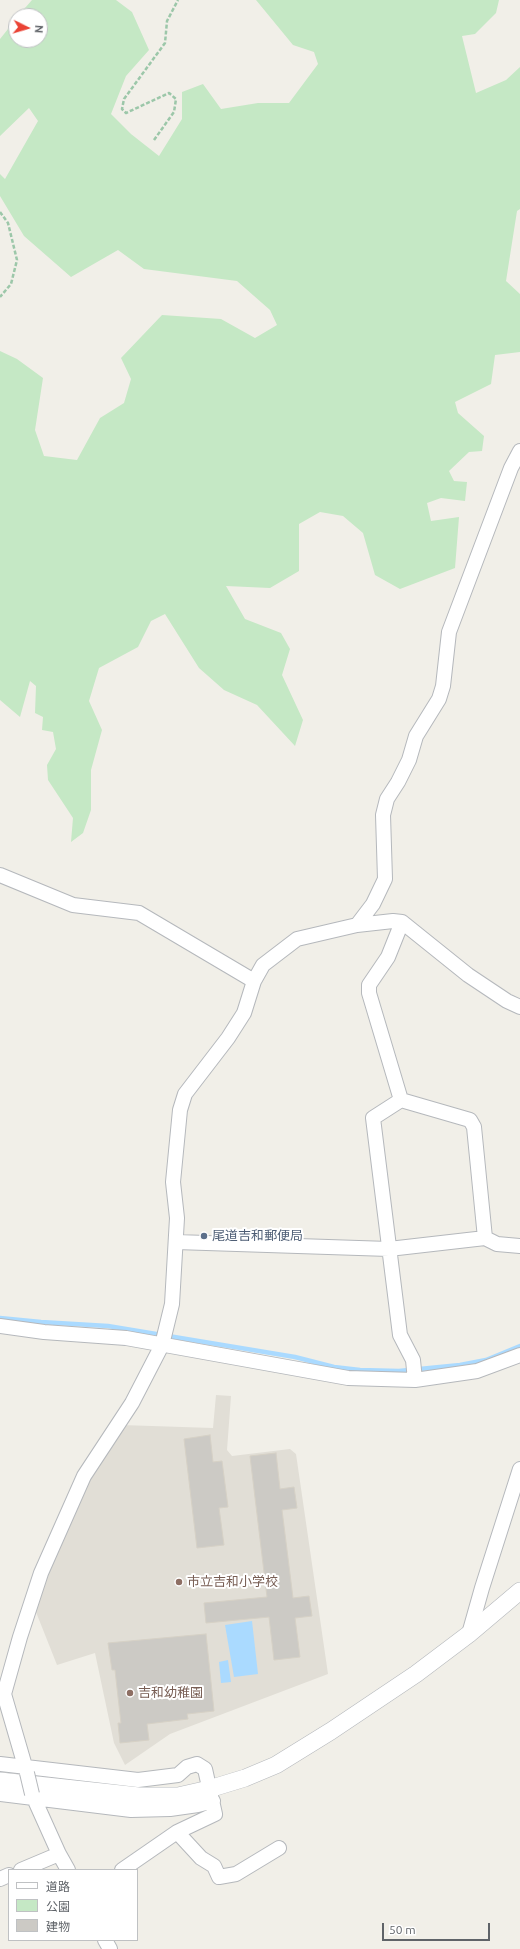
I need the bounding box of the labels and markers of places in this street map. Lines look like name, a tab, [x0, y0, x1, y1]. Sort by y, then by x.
place label: 尾道吉和郵便局	[212, 1228, 303, 1244]
marker: 尾道吉和郵便局	[199, 1231, 209, 1241]
place label: 市立吉和小学校	[187, 1574, 278, 1590]
marker: 市立吉和小学校	[174, 1577, 184, 1587]
place label: 吉和幼稚園	[138, 1685, 203, 1701]
marker: 吉和幼稚園	[125, 1688, 135, 1698]

